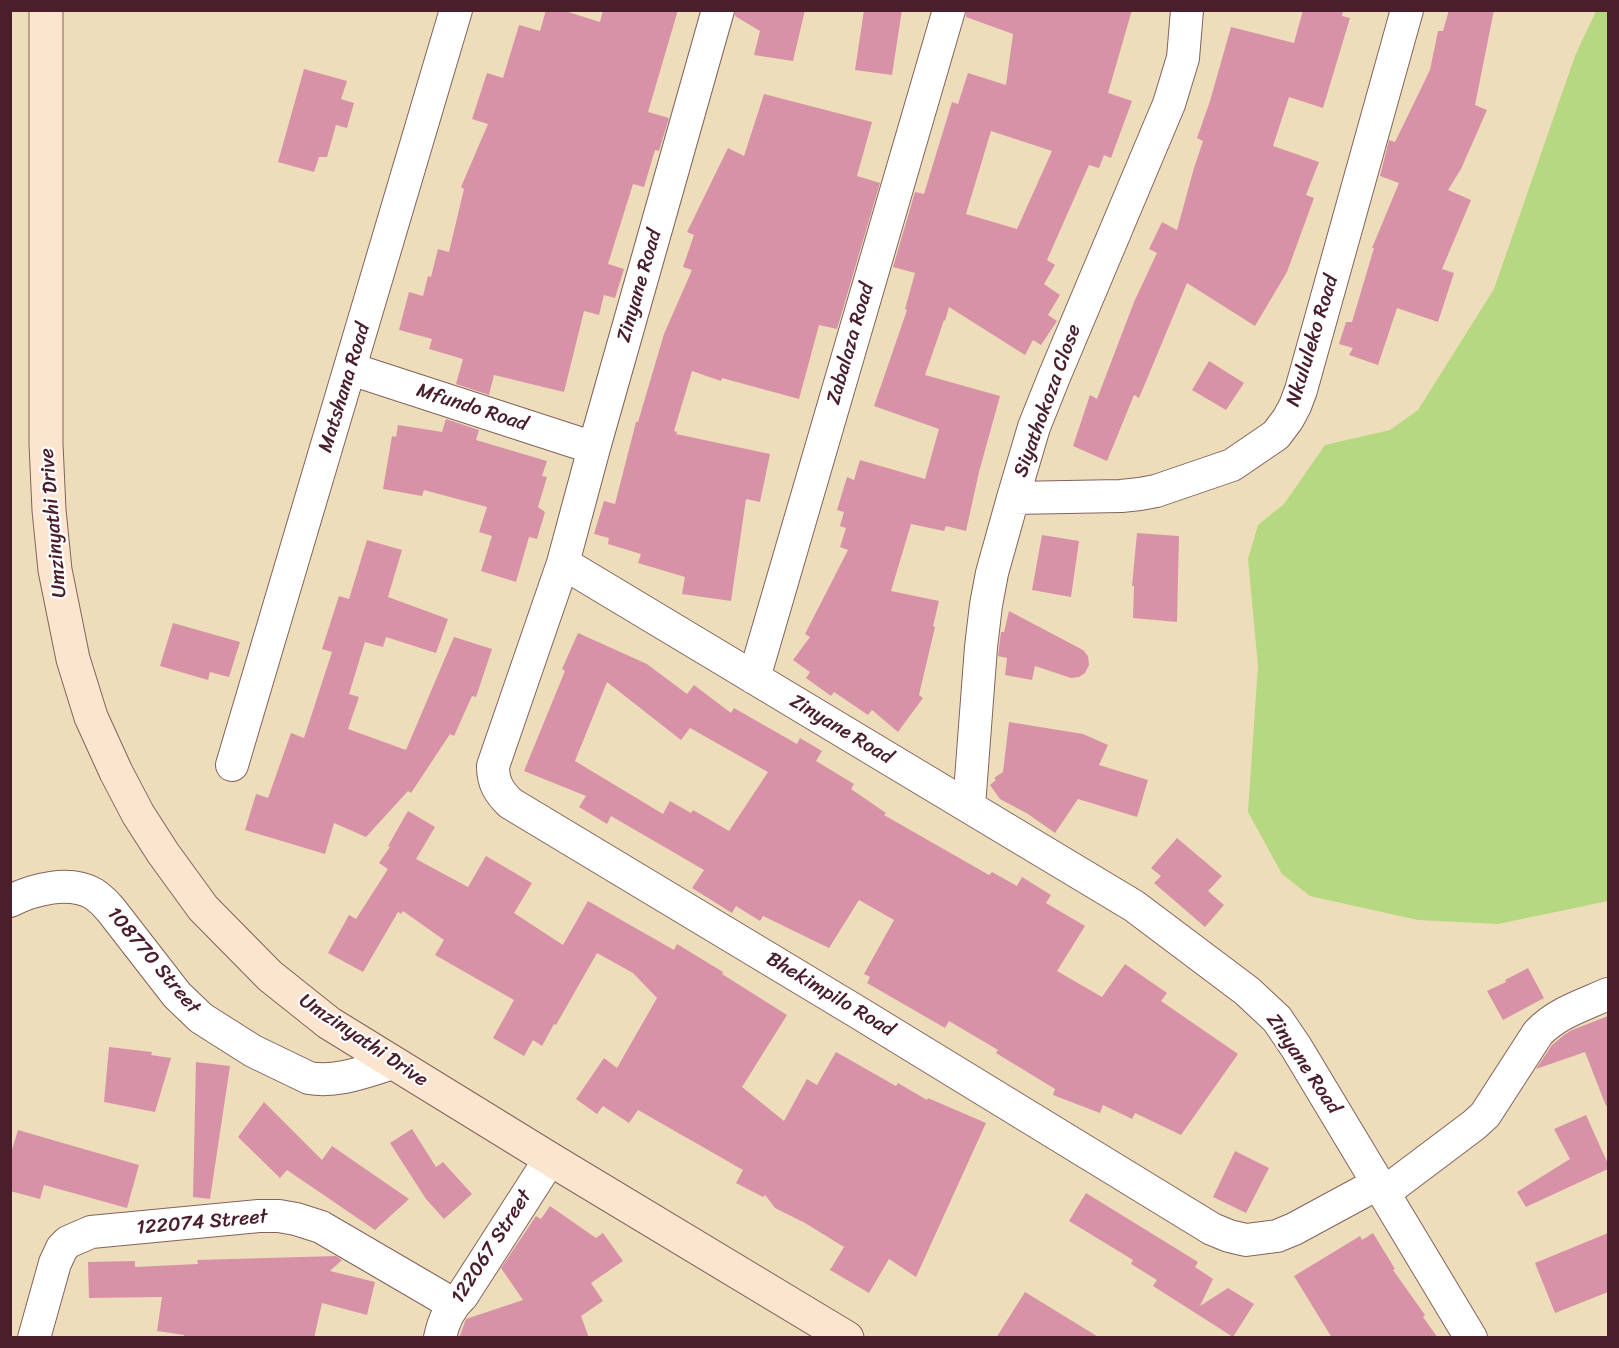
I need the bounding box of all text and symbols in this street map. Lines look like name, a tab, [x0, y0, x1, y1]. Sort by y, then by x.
street label: Zinyane Road	[612, 227, 668, 345]
street label: Nkululeko Road	[1282, 273, 1344, 409]
street label: Zabalaza Road	[822, 280, 880, 408]
street label: Matshana Road	[314, 321, 376, 455]
street label: Siyathokoza Close	[1009, 321, 1087, 481]
street label: Mfundo Road	[413, 379, 531, 437]
street label: Umzinyathi Drive	[36, 447, 72, 599]
street label: Zinyane Road	[785, 690, 897, 770]
street label: 108770 Street	[101, 903, 205, 1019]
street label: Bhekimpilo Road	[762, 947, 898, 1043]
street label: Umzinyathi Drive	[294, 989, 432, 1093]
street label: Zinyane Road	[1261, 1009, 1345, 1119]
street label: 122067 Street	[446, 1186, 538, 1308]
street label: 122074 Street	[135, 1205, 269, 1241]

